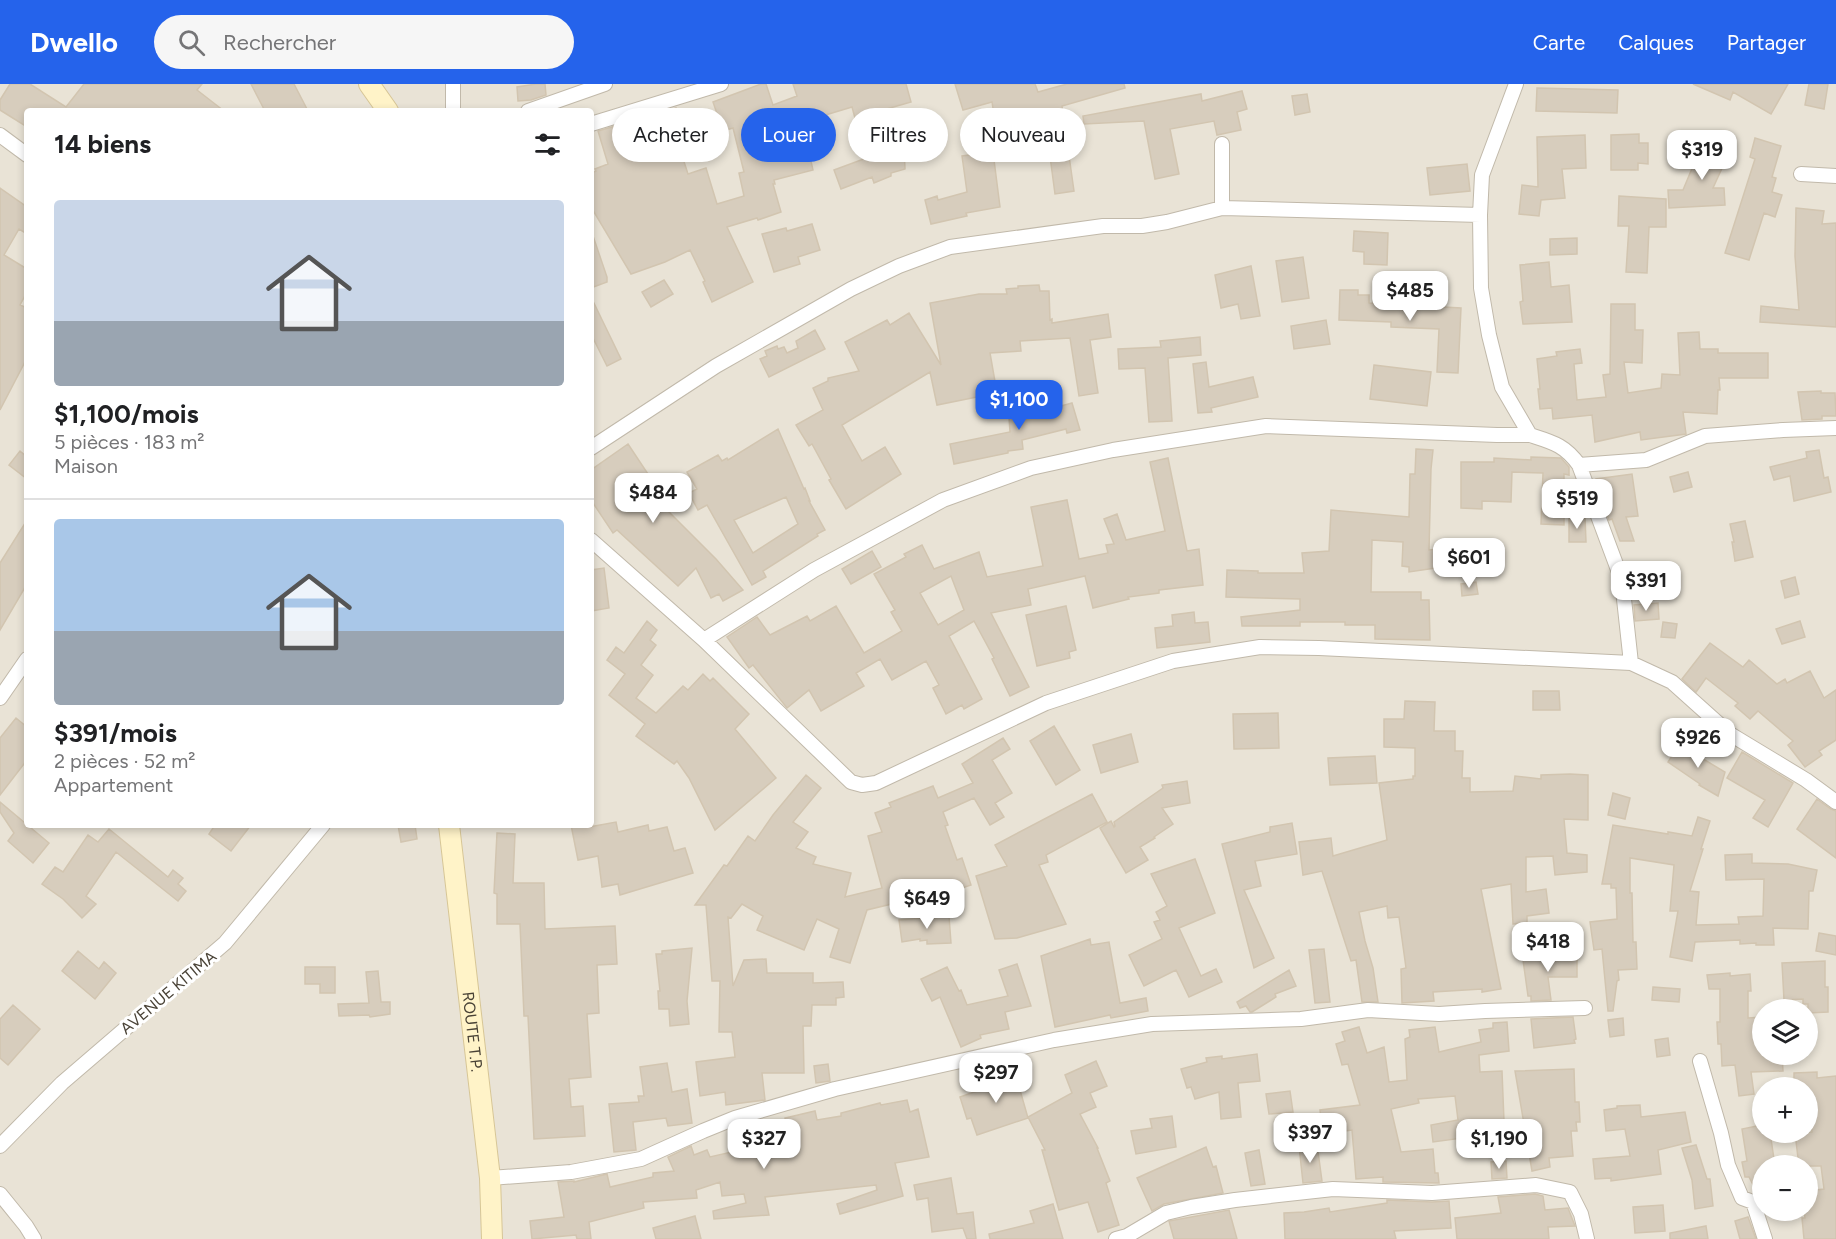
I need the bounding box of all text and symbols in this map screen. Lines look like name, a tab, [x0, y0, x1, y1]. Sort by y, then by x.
search box	[154, 15, 574, 69]
text: Dwello	[30, 25, 118, 59]
icon: search	[175, 26, 208, 59]
text: Rechercher	[223, 29, 336, 56]
text: Carte	[1533, 30, 1585, 55]
text: Calques	[1618, 30, 1694, 55]
text: Partager	[1727, 30, 1806, 55]
chip: Acheter	[612, 108, 729, 162]
chip: Louer	[741, 108, 836, 162]
chip: Filtres	[848, 108, 948, 162]
chip: Nouveau	[960, 108, 1086, 162]
text: 14 biens	[54, 128, 151, 160]
icon: filters	[531, 128, 564, 161]
pin: $319	[1666, 130, 1738, 181]
text: $319	[1681, 137, 1723, 161]
icon: home	[255, 239, 363, 347]
pin: $485	[1374, 271, 1446, 322]
text: $485	[1386, 278, 1434, 302]
pin: $1,100	[970, 380, 1068, 431]
text: $1,100	[989, 387, 1049, 411]
text: $1,100/mois	[54, 398, 199, 430]
text: 5 pièces · 183 m²	[54, 430, 204, 454]
text: Maison	[54, 454, 118, 478]
pin: $484	[617, 473, 689, 524]
pin: $519	[1541, 479, 1613, 530]
text: $484	[629, 480, 677, 504]
text: $519	[1556, 486, 1598, 510]
pin: $601	[1433, 538, 1505, 589]
text: $601	[1447, 545, 1491, 569]
icon: home	[255, 558, 363, 666]
pin: $391	[1610, 561, 1682, 612]
text: $391	[1625, 568, 1667, 592]
text: $391/mois	[54, 717, 177, 749]
pin: $926	[1662, 718, 1734, 769]
text: $926	[1675, 725, 1721, 749]
text: 2 pièces · 52 m²	[54, 749, 195, 773]
text: Appartement	[54, 773, 173, 797]
pin: $649	[891, 879, 963, 930]
text: $649	[904, 886, 950, 910]
pin: $418	[1512, 922, 1584, 973]
text: $418	[1526, 929, 1570, 953]
street label: AVENUE KITIMA	[116, 947, 220, 1038]
street label: ROUTE T.P.	[458, 991, 487, 1073]
map controls	[1752, 999, 1818, 1221]
button: layers	[1752, 999, 1818, 1065]
pin: $297	[960, 1053, 1032, 1104]
text: $297	[973, 1060, 1019, 1084]
button: +	[1752, 1077, 1818, 1143]
pin: $397	[1274, 1113, 1346, 1164]
pin: $327	[728, 1119, 800, 1170]
pin: $1,190	[1450, 1119, 1548, 1170]
text: $397	[1288, 1120, 1332, 1144]
text: $327	[742, 1126, 786, 1150]
text: $1,190	[1470, 1126, 1528, 1150]
button: −	[1752, 1155, 1818, 1221]

